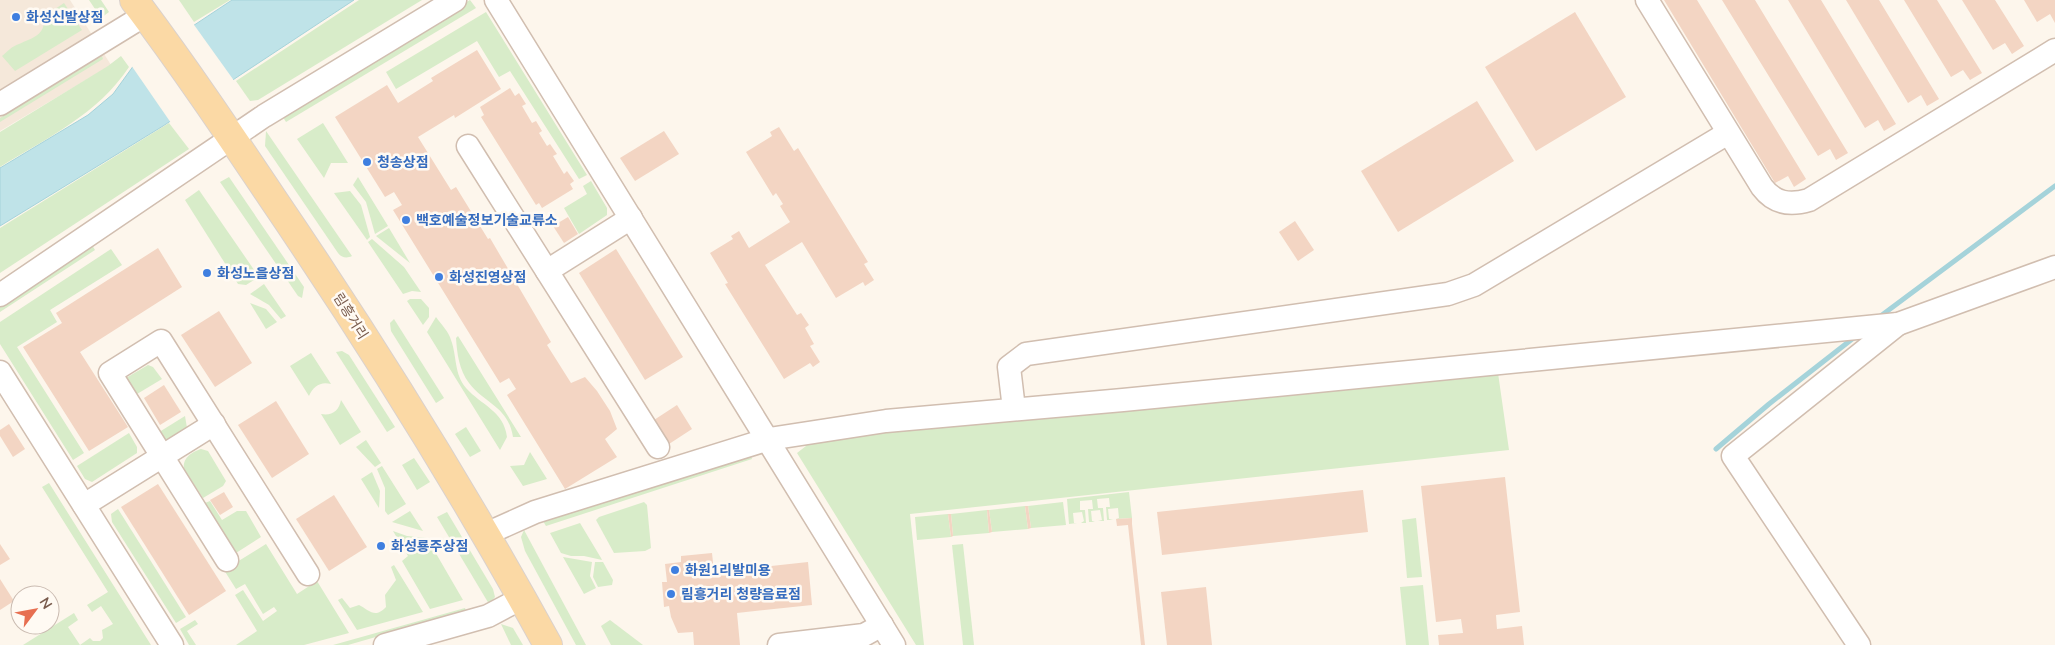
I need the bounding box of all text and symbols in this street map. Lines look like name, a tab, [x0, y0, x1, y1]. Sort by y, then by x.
place label: 화성신발상점	[26, 8, 103, 26]
marker: 화성신발상점	[10, 11, 22, 23]
place label: 청송상점	[377, 153, 429, 171]
marker: 청송상점	[361, 156, 373, 168]
place label: 백호예술정보기술교류소	[416, 211, 558, 229]
marker: 백호예술정보기술교류소	[400, 214, 412, 226]
place label: 화성노을상점	[217, 264, 294, 282]
marker: 화성노을상점	[201, 267, 213, 279]
place label: 화성진영상점	[449, 268, 526, 286]
marker: 화성진영상점	[433, 271, 445, 283]
street label: 림흥거리	[330, 289, 372, 343]
place label: 화성룡주상점	[391, 537, 468, 555]
marker: 화성룡주상점	[375, 540, 387, 552]
place label: 화원1리발미용	[685, 561, 771, 579]
marker: 화원1리발미용	[669, 564, 681, 576]
north arrow	[10, 585, 60, 635]
place label: 림흥거리 청량음료점	[681, 585, 801, 603]
marker: 림흥거리 청량음료점	[665, 588, 677, 600]
text: N	[36, 594, 56, 612]

